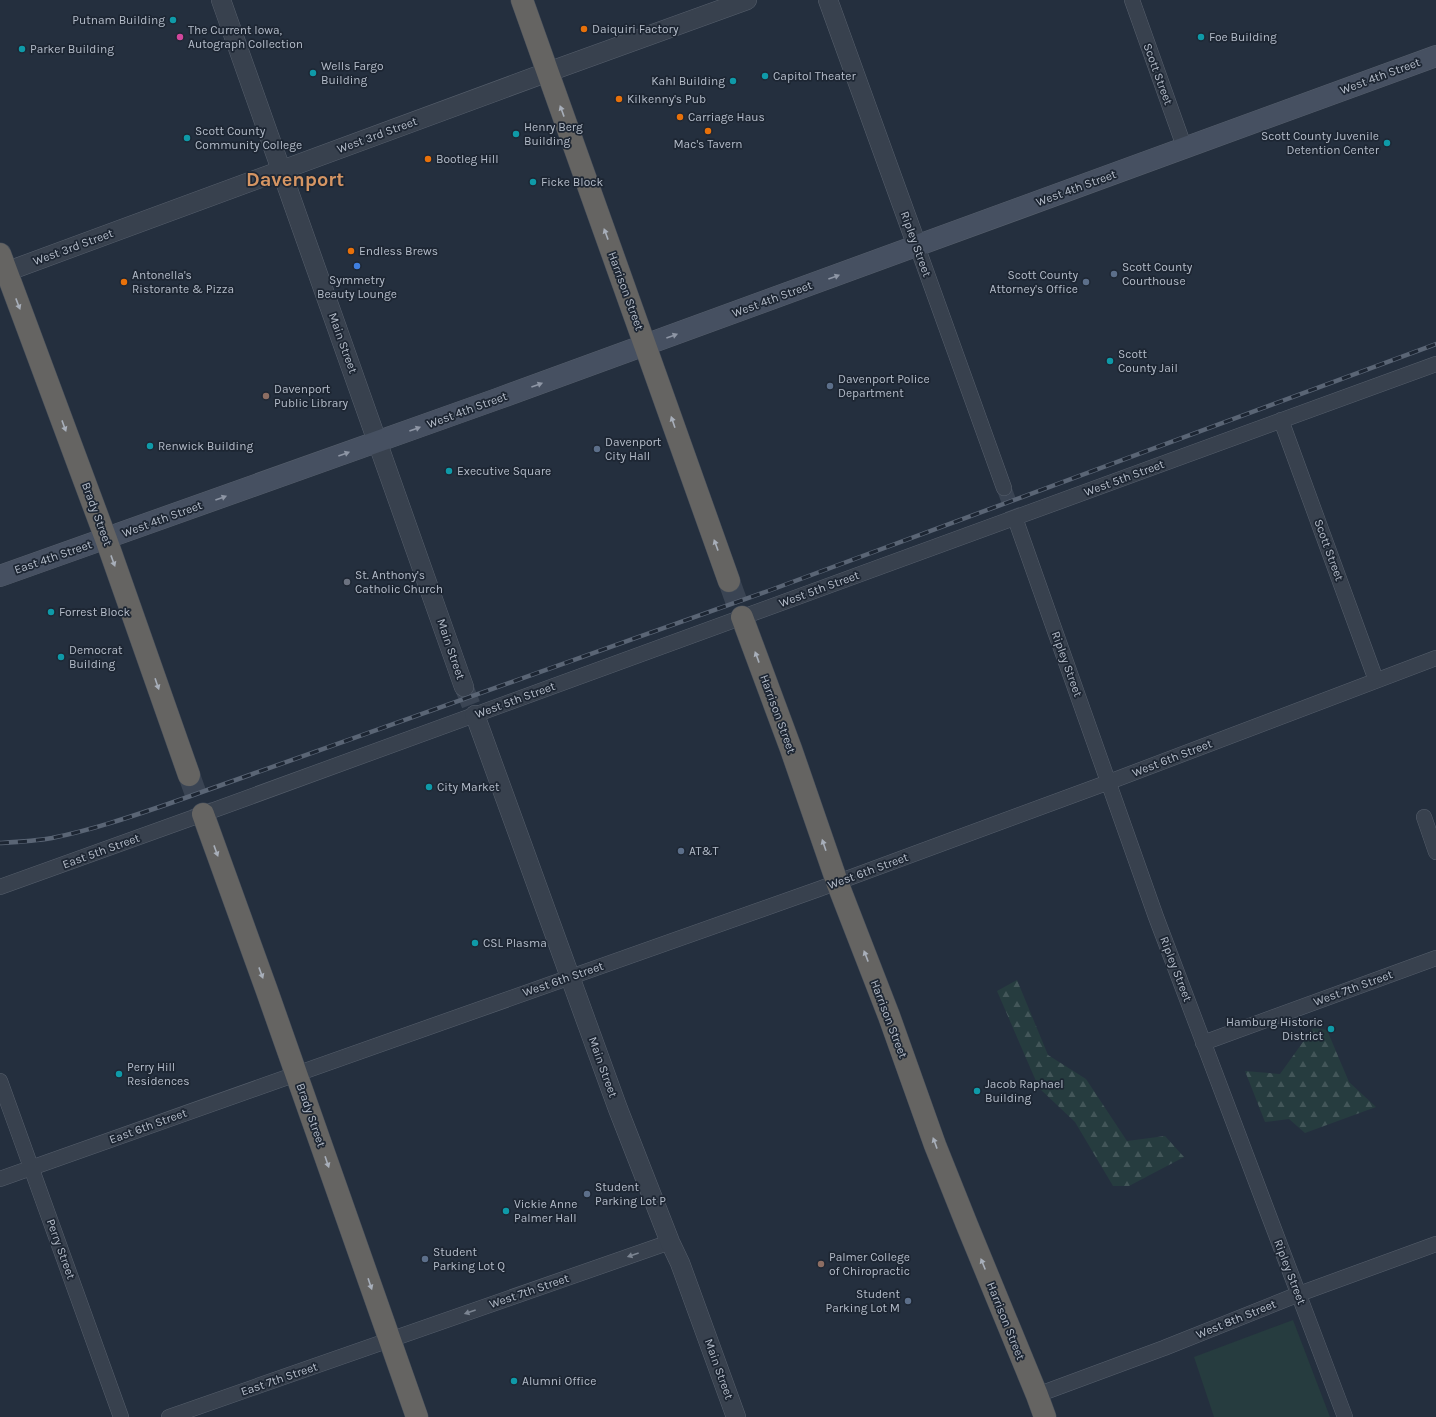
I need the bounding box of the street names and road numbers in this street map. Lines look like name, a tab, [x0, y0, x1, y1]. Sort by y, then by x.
street label: Scott Street	[1140, 41, 1176, 107]
street label: West 4th Street	[1338, 55, 1423, 97]
street label: West 3rd Street	[335, 114, 420, 156]
street label: West 4th Street	[1034, 167, 1119, 209]
street label: Ripley Street	[898, 209, 935, 279]
street label: West 3rd Street	[31, 226, 116, 268]
street label: Harrison Street	[605, 250, 647, 333]
street label: West 4th Street	[730, 278, 815, 320]
street label: Main Street	[326, 311, 361, 376]
street label: West 4th Street	[425, 389, 510, 431]
street label: West 5th Street	[1082, 457, 1167, 499]
street label: Brady Street	[79, 480, 115, 548]
street label: West 4th Street	[120, 498, 205, 540]
street label: Scott Street	[1311, 517, 1347, 583]
street label: East 4th Street	[12, 537, 94, 577]
street label: West 5th Street	[777, 568, 862, 610]
street label: Main Street	[434, 617, 468, 682]
street label: Ripley Street	[1049, 629, 1086, 699]
street label: Harrison Street	[757, 673, 799, 756]
street label: West 5th Street	[473, 679, 558, 721]
street label: West 6th Street	[1130, 736, 1214, 780]
street label: East 5th Street	[60, 830, 142, 871]
street label: West 6th Street	[826, 850, 911, 892]
street label: Ripley Street	[1157, 934, 1195, 1004]
street label: West 6th Street	[521, 958, 606, 999]
street label: West 7th Street	[1311, 967, 1395, 1009]
street label: Harrison Street	[868, 978, 911, 1061]
street label: Main Street	[586, 1035, 621, 1100]
street label: Brady Street	[293, 1081, 329, 1149]
street label: East 6th Street	[107, 1105, 189, 1147]
street label: Perry Street	[44, 1217, 78, 1281]
street label: Ripley Street	[1271, 1237, 1309, 1307]
street label: West 7th Street	[487, 1271, 571, 1311]
street label: Harrison Street	[984, 1280, 1028, 1362]
street label: West 8th Street	[1194, 1296, 1279, 1341]
street label: Main Street	[702, 1337, 737, 1402]
street label: East 7th Street	[239, 1359, 320, 1399]

